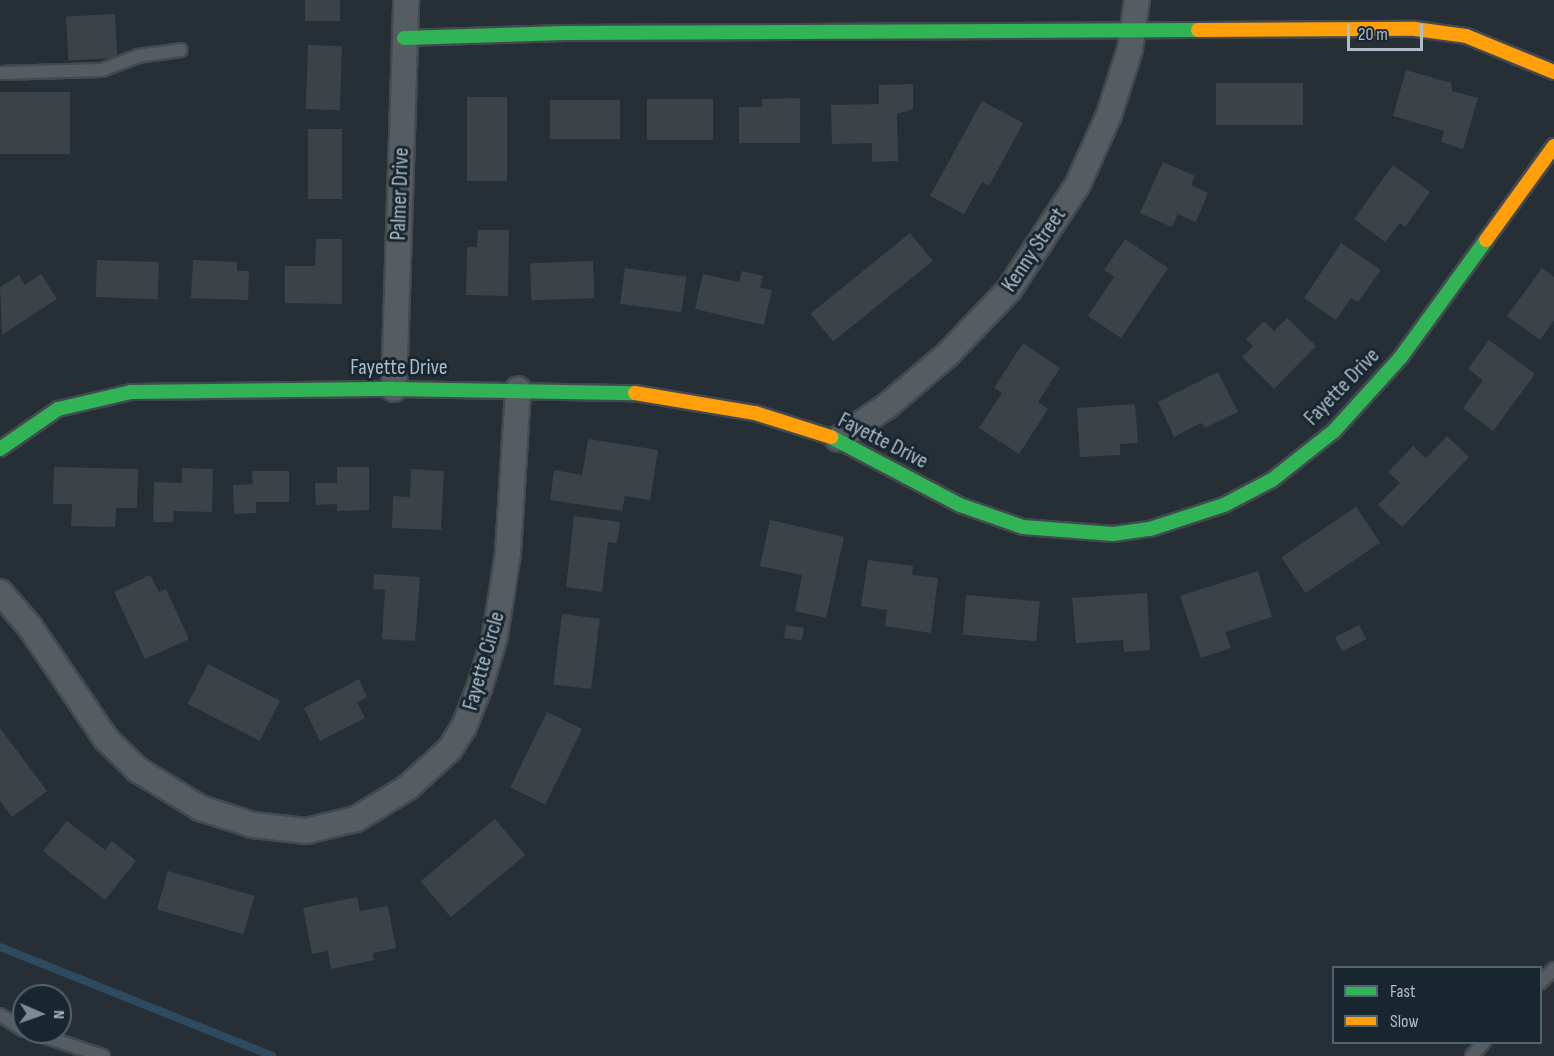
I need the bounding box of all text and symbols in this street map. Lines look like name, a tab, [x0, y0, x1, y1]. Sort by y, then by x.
scale bar	[1350, 12, 1426, 50]
text: 20 m	[1358, 24, 1388, 45]
street label: Palmer Drive	[385, 147, 415, 241]
street label: Kenny Street	[996, 203, 1072, 297]
street label: Fayette Drive	[1299, 343, 1385, 431]
street label: Fayette Drive	[350, 355, 448, 381]
street label: Fayette Drive	[834, 407, 932, 475]
street label: Fayette Circle	[457, 609, 511, 713]
legend	[1332, 966, 1542, 1044]
text: Fast	[1390, 981, 1415, 1002]
north arrow	[12, 984, 72, 1044]
text: N	[49, 1010, 68, 1019]
text: Slow	[1390, 1011, 1419, 1032]

